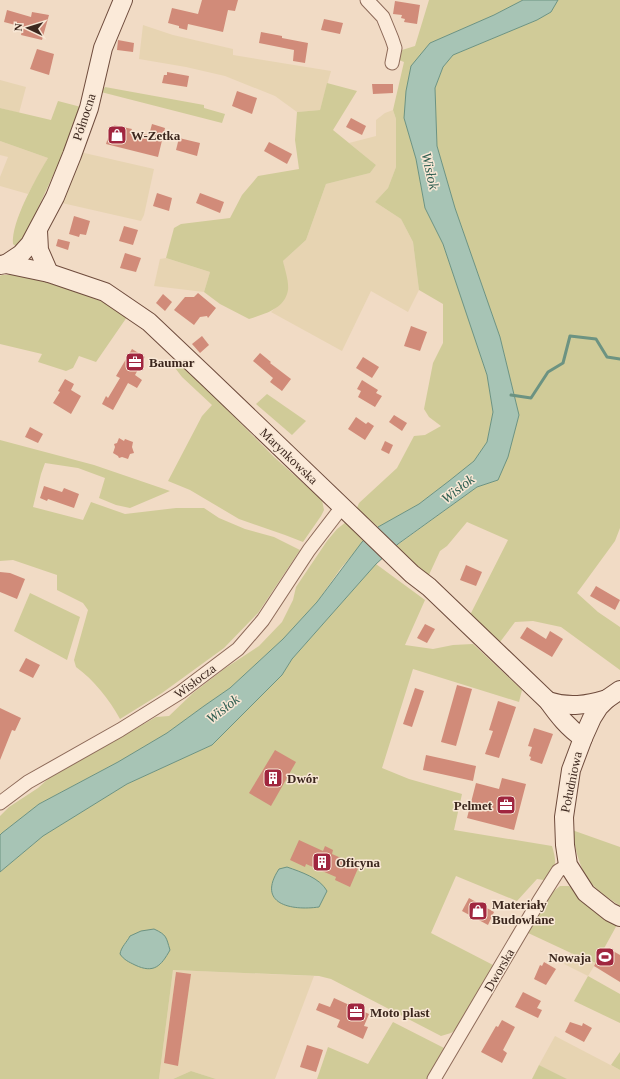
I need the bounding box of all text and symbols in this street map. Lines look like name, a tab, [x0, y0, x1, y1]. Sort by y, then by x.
north arrow	[8, 8, 48, 48]
text: N	[12, 23, 24, 32]
street label: Północna	[69, 91, 99, 142]
shop icon: W-Zetka	[106, 124, 128, 146]
place label: W-Zetka	[131, 128, 181, 143]
water label: Wisłok	[418, 151, 442, 192]
office icon: Baumar	[124, 351, 146, 373]
place label: Baumar	[149, 355, 195, 370]
street label: Marynkowska	[257, 425, 321, 487]
water label: Wisłok	[439, 471, 478, 506]
street label: Wisłocza	[171, 660, 219, 701]
water label: Wisłok	[204, 691, 243, 726]
street label: Południowa	[557, 750, 585, 814]
building icon: Dwór	[262, 767, 284, 789]
place label: Dwór	[287, 771, 318, 786]
office icon: Pelmet	[495, 794, 517, 816]
place label: Pelmet	[454, 798, 493, 813]
building icon: Oficyna	[311, 851, 333, 873]
place label: Oficyna	[336, 855, 381, 870]
place label: Materiały Budowlane	[492, 897, 554, 927]
shop icon: Materiały Budowlane	[467, 900, 489, 922]
street label: Dworska	[481, 946, 517, 994]
sports icon: Nowaja	[594, 946, 616, 968]
place label: Nowaja	[548, 950, 591, 965]
office icon: Moto plast	[345, 1001, 367, 1023]
place label: Moto plast	[370, 1005, 430, 1020]

